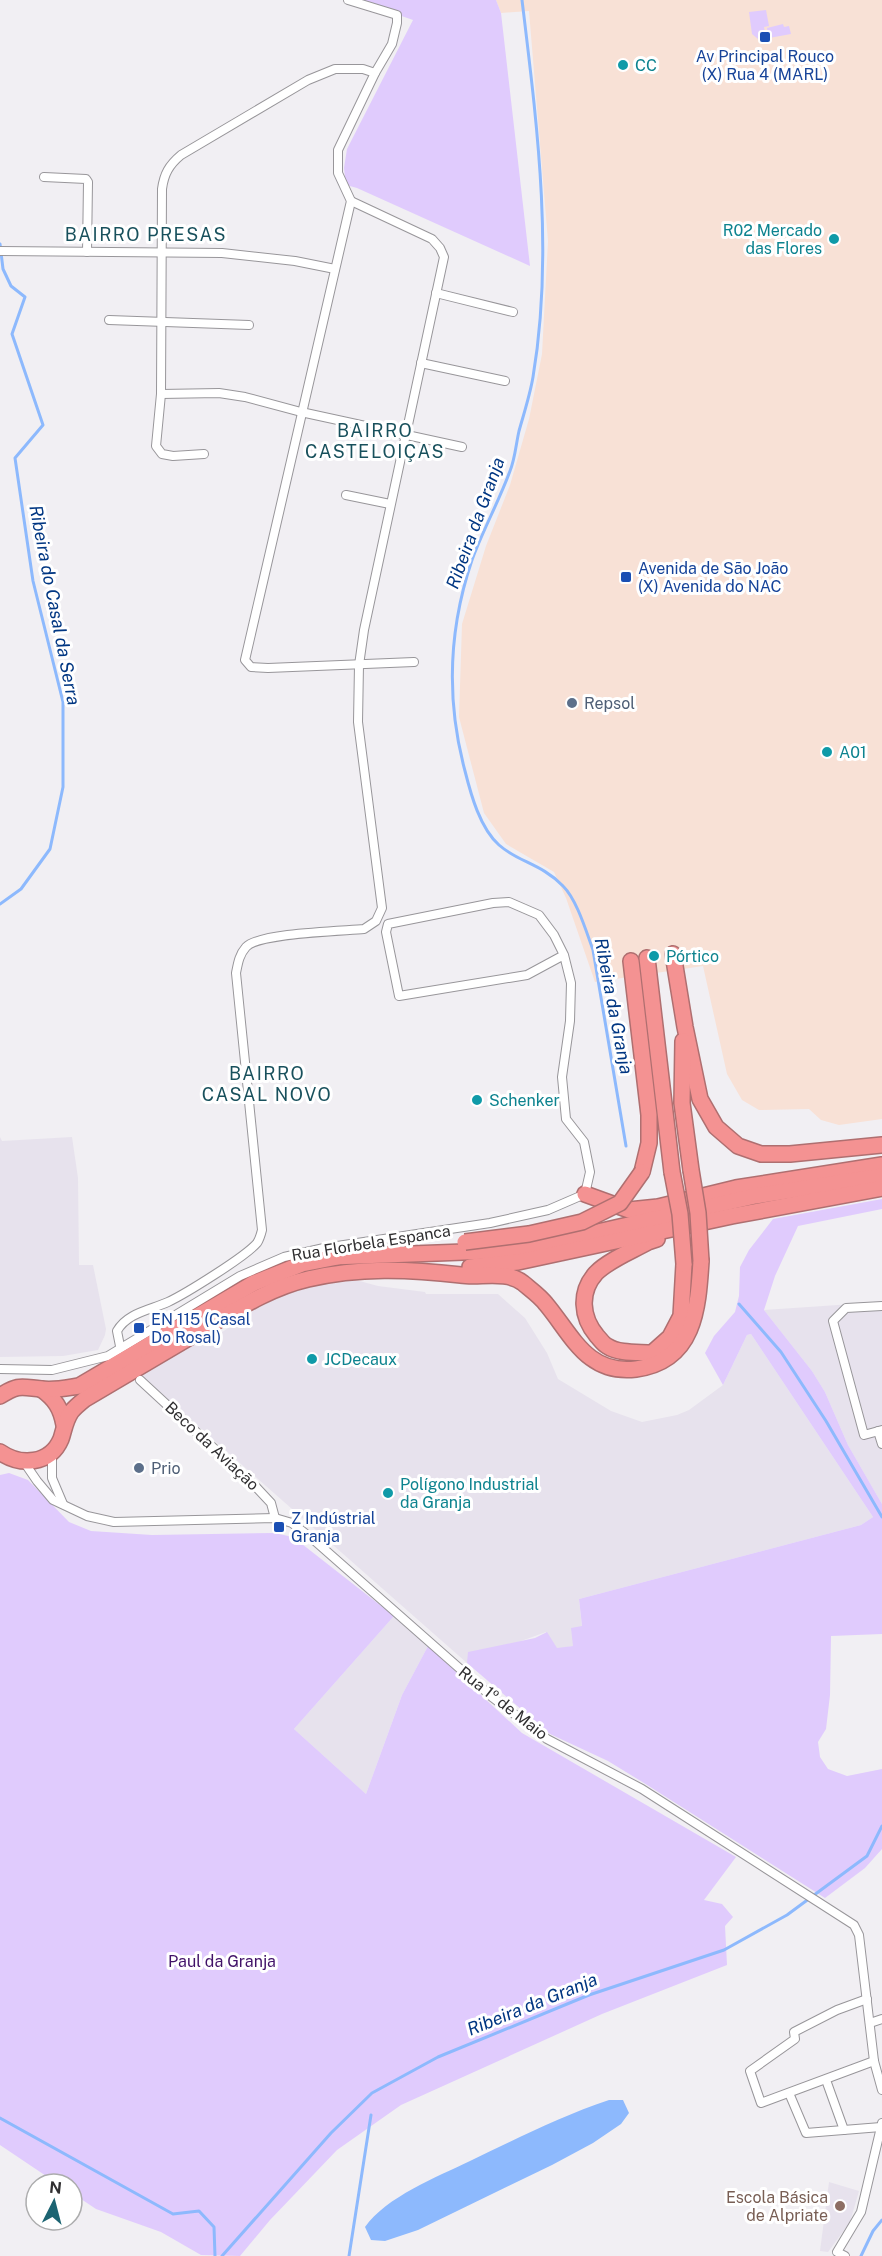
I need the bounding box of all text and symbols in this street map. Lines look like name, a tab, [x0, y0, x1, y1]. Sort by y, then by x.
marker: Av Principal Rouco (X) Rua 4 (MARL)	[758, 30, 772, 44]
place label: Av Principal Rouco (X) Rua 4 (MARL)	[696, 47, 834, 84]
place label: CC	[635, 56, 657, 75]
marker: CC	[616, 58, 630, 72]
place label: R02 Mercado das Flores	[723, 221, 822, 258]
district label: BAIRRO PRESAS	[65, 224, 227, 245]
marker: R02 Mercado das Flores	[827, 232, 841, 246]
district label: BAIRRO CASTELOIÇAS	[305, 420, 445, 462]
water label: Ribeira da Granja	[441, 454, 509, 592]
water label: Ribeira do Casal da Serra	[25, 503, 85, 707]
place label: Avenida de São João (X) Avenida do NAC	[638, 559, 788, 596]
marker: Avenida de São João (X) Avenida do NAC	[619, 570, 633, 584]
place label: Repsol	[584, 694, 635, 713]
marker: Repsol	[565, 696, 579, 710]
place label: A01	[839, 743, 867, 762]
marker: A01	[820, 745, 834, 759]
water label: Ribeira da Granja	[590, 936, 638, 1076]
place label: Pórtico	[666, 947, 719, 966]
marker: Pórtico	[647, 949, 661, 963]
district label: BAIRRO CASAL NOVO	[202, 1063, 332, 1105]
place label: Schenker	[489, 1091, 560, 1110]
marker: Schenker	[470, 1093, 484, 1107]
street label: Rua Florbela Espanca	[290, 1221, 452, 1265]
place label: EN 115 (Casal Do Rosal)	[151, 1310, 251, 1347]
marker: EN 115 (Casal Do Rosal)	[132, 1321, 146, 1335]
place label: JCDecaux	[324, 1350, 397, 1369]
marker: JCDecaux	[305, 1352, 319, 1366]
street label: Beco da Aviação	[161, 1398, 263, 1494]
place label: Prio	[151, 1459, 180, 1478]
marker: Prio	[132, 1461, 146, 1475]
place label: Polígono Industrial da Granja	[400, 1475, 539, 1512]
marker: Polígono Industrial da Granja	[381, 1486, 395, 1500]
place label: Z Indústrial Granja	[291, 1509, 376, 1546]
marker: Z Indústrial Granja	[272, 1520, 286, 1534]
street label: Rua 1º de Maio	[455, 1662, 551, 1744]
park label: Paul da Granja	[168, 1952, 276, 1971]
water label: Ribeira da Granja	[464, 1968, 600, 2040]
north arrow	[24, 2172, 84, 2232]
text: N	[48, 2177, 63, 2198]
place label: Escola Básica de Alpriate	[726, 2188, 828, 2225]
marker: Escola Básica de Alpriate	[833, 2199, 847, 2213]

